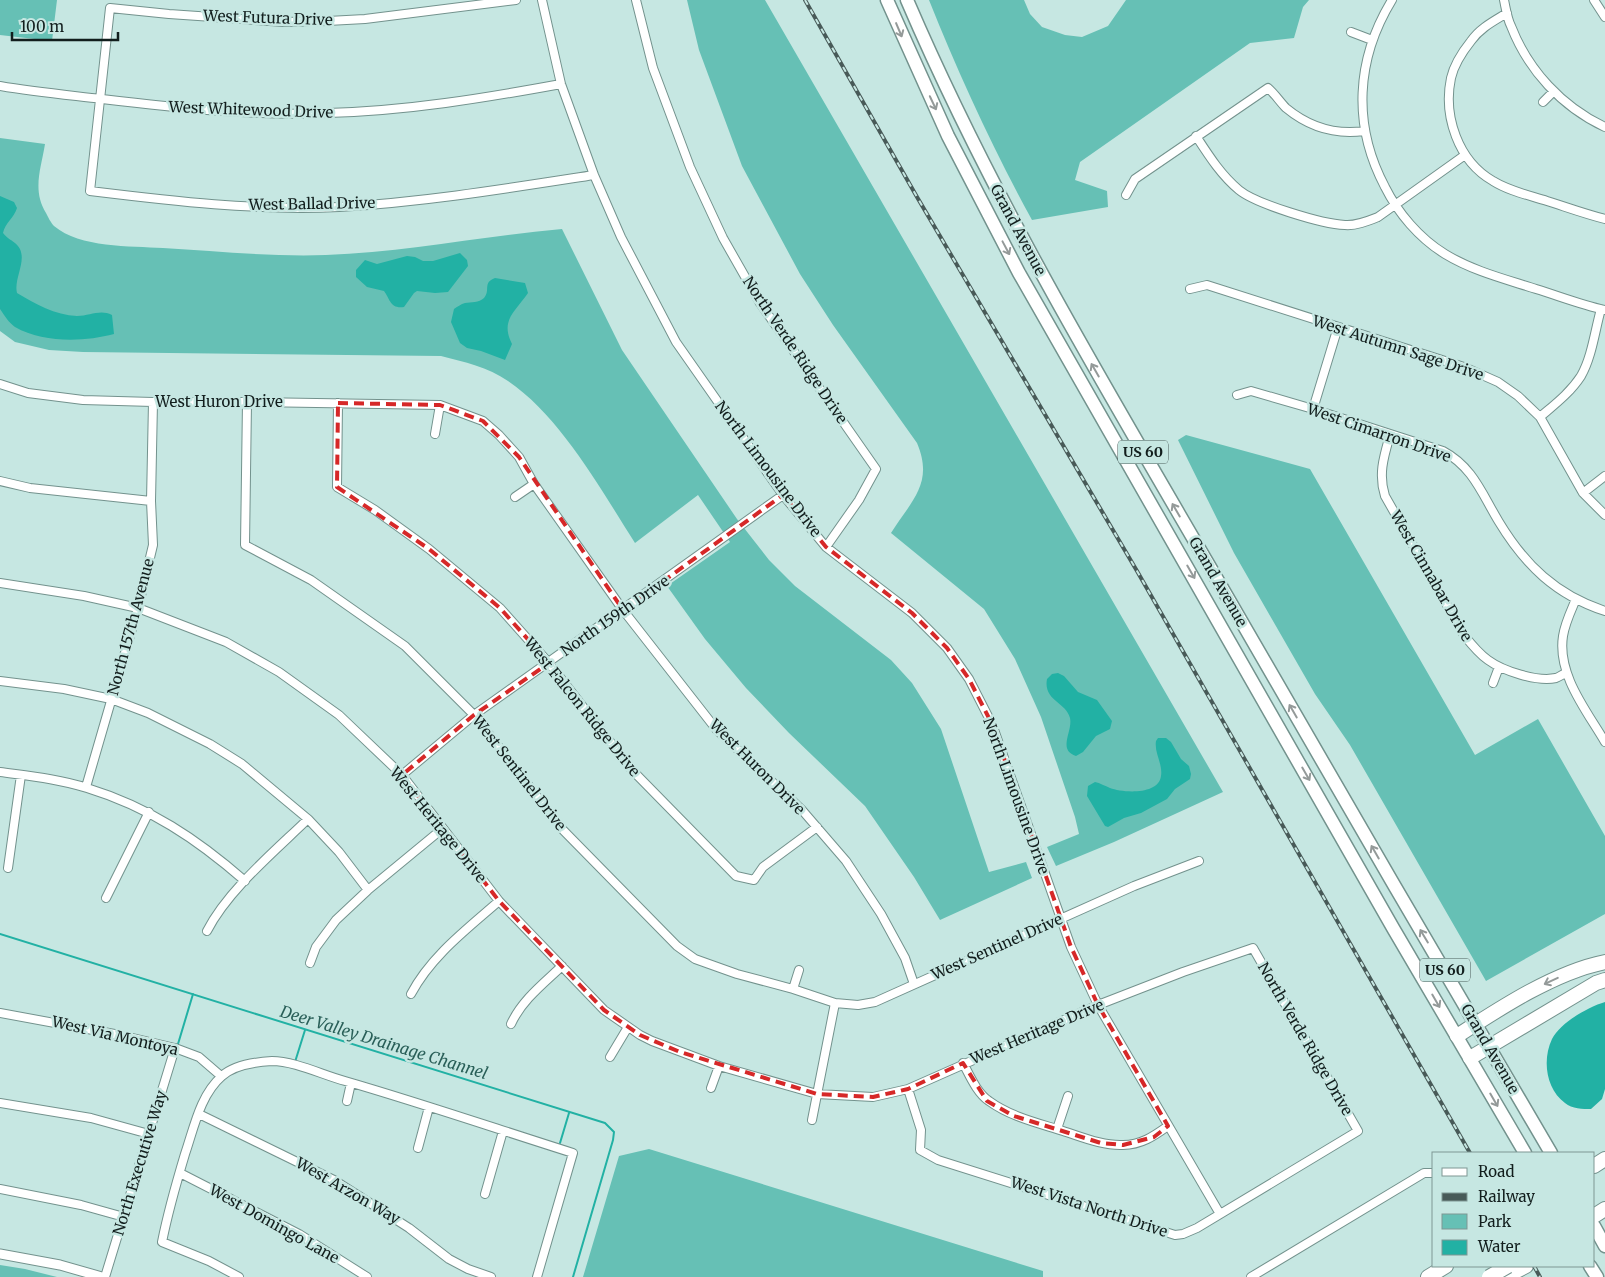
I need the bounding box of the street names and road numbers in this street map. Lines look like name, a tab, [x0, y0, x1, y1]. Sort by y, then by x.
street label: West Futura Drive	[202, 6, 333, 29]
street label: West Whitewood Drive	[167, 97, 334, 122]
street label: Grand Avenue	[986, 181, 1050, 279]
street label: West Ballad Drive	[248, 193, 376, 214]
street label: North Verde Ridge Drive	[739, 272, 852, 427]
street label: West Autumn Sage Drive	[1309, 311, 1486, 384]
street label: West Huron Drive	[154, 392, 283, 411]
street label: North Limousine Drive	[711, 397, 826, 541]
street label: West Cimarron Drive	[1304, 399, 1454, 466]
road number: US 60	[1118, 441, 1168, 464]
street label: West Cinnabar Drive	[1386, 506, 1477, 645]
street label: Grand Avenue	[1185, 534, 1252, 630]
street label: North 157th Avenue	[103, 556, 158, 697]
street label: North 159th Drive	[557, 571, 673, 660]
street label: West Falcon Ridge Drive	[520, 633, 644, 780]
street label: West Sentinel Drive	[468, 710, 570, 834]
street label: West Huron Drive	[705, 714, 809, 819]
street label: North Limousine Drive	[979, 715, 1054, 877]
street label: West Heritage Drive	[385, 762, 491, 886]
street label: West Sentinel Drive	[927, 909, 1065, 984]
road number: US 60	[1420, 958, 1470, 982]
street label: North Verde Ridge Drive	[1254, 959, 1357, 1119]
street label: West Heritage Drive	[966, 995, 1107, 1069]
street label: Grand Avenue	[1457, 1001, 1524, 1097]
street label: West Via Montoya	[49, 1011, 180, 1059]
street label: North Executive Way	[108, 1088, 171, 1238]
street label: West Arzon Way	[292, 1152, 404, 1228]
street label: West Vista North Drive	[1007, 1172, 1170, 1241]
street label: West Domingo Lane	[205, 1179, 343, 1267]

